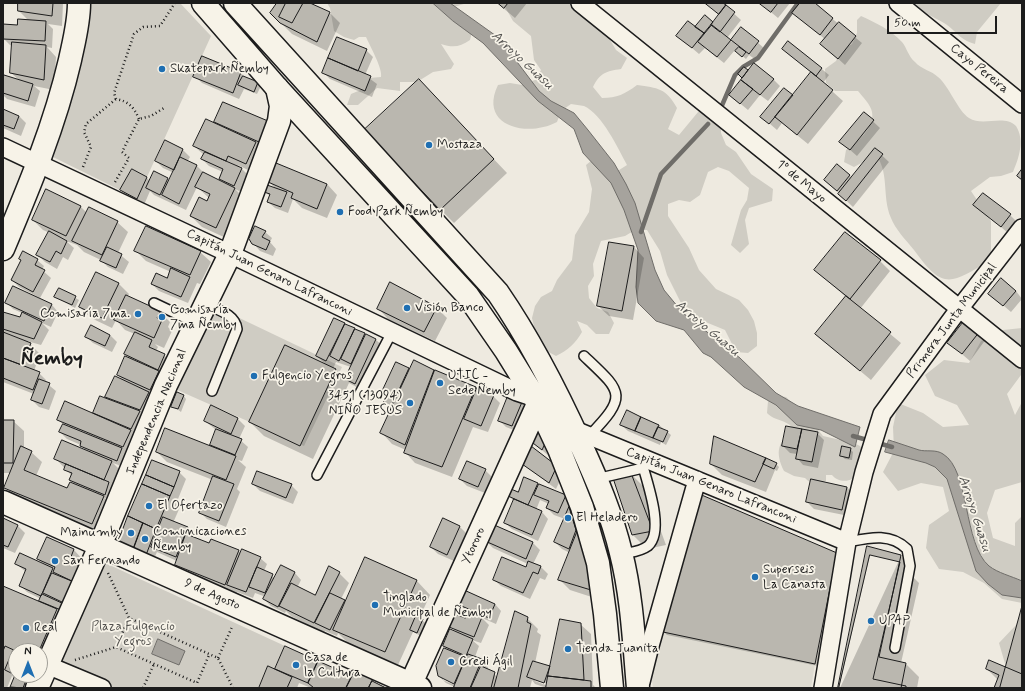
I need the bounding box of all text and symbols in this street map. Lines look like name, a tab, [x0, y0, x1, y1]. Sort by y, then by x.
scale bar	[889, 8, 999, 34]
text: 50 m	[894, 15, 921, 31]
water label: Arroyo Guasu	[487, 28, 557, 94]
street label: Cayo Pereira	[947, 41, 1011, 97]
place label: Skatepark Ñemby	[170, 61, 269, 77]
marker: Skatepark Ñemby	[157, 64, 167, 74]
place label: Mostaza	[437, 137, 482, 153]
marker: Mostaza	[424, 140, 434, 150]
street label: 1º de Mayo	[773, 157, 829, 207]
place label: Food Park Ñemby	[348, 204, 443, 220]
marker: Food Park Ñemby	[335, 207, 345, 217]
street label: Capitán Juan Genaro Lafranconi	[183, 226, 355, 320]
street label: Primera Junta Municipal	[904, 260, 1000, 382]
water label: Arroyo Guasu	[671, 297, 743, 361]
place label: Visión Banco	[415, 300, 483, 316]
place label: Comisaría 7ma Ñemby	[170, 302, 237, 333]
marker: Visión Banco	[402, 303, 412, 313]
place label: Comisaría 7ma.	[40, 306, 130, 322]
marker: Comisaría 7ma.	[133, 309, 143, 319]
marker: Comisaría 7ma Ñemby	[157, 312, 167, 322]
district label: Ñemby	[21, 347, 83, 373]
street label: Independencia Nacional	[123, 347, 191, 477]
place label: Fulgencio Yegros	[262, 368, 352, 384]
place label: UTIC - Sede Ñemby	[448, 368, 516, 399]
marker: Fulgencio Yegros	[249, 371, 259, 381]
marker: UTIC - Sede Ñemby	[435, 378, 445, 388]
place label: 3451 (13094) NIÑO JESUS	[328, 388, 402, 419]
marker: 3451 (13094) NIÑO JESUS	[405, 398, 415, 408]
street label: Capitán Juan Genaro Lafranconi	[623, 445, 799, 527]
water label: Arroyo Guasu	[954, 474, 994, 554]
place label: El Ofertazo	[157, 498, 223, 514]
marker: El Ofertazo	[144, 501, 154, 511]
place label: El Heladero	[576, 510, 638, 526]
marker: El Heladero	[563, 513, 573, 523]
place label: Comunicaciones Ñemby	[153, 524, 246, 555]
place label: Mainumby	[60, 525, 123, 541]
street label: Ytororo	[459, 525, 489, 567]
marker: Mainumby	[126, 528, 136, 538]
marker: Comunicaciones Ñemby	[140, 534, 150, 544]
place label: San Fernando	[63, 553, 140, 569]
marker: San Fernando	[50, 556, 60, 566]
place label: Superseis La Canasta	[763, 562, 826, 593]
marker: Superseis La Canasta	[750, 572, 760, 582]
street label: 9 de Agosto	[182, 576, 242, 614]
place label: Tinglado Municipal de Ñemby	[383, 590, 492, 621]
marker: Tinglado Municipal de Ñemby	[370, 600, 380, 610]
place label: UPAP	[879, 613, 910, 629]
marker: UPAP	[866, 616, 876, 626]
park label: Plaza Fulgencio Yegros	[91, 619, 175, 650]
place label: Real	[34, 620, 58, 636]
marker: Real	[21, 623, 31, 633]
place label: Tienda Juanita	[576, 641, 659, 657]
north arrow	[8, 643, 48, 683]
marker: Tienda Juanita	[563, 644, 573, 654]
text: N	[24, 645, 32, 659]
place label: Casa de la Cultura	[304, 650, 361, 681]
place label: Credi Ágil	[459, 654, 513, 670]
marker: Credi Ágil	[446, 657, 456, 667]
marker: Casa de la Cultura	[291, 660, 301, 670]

